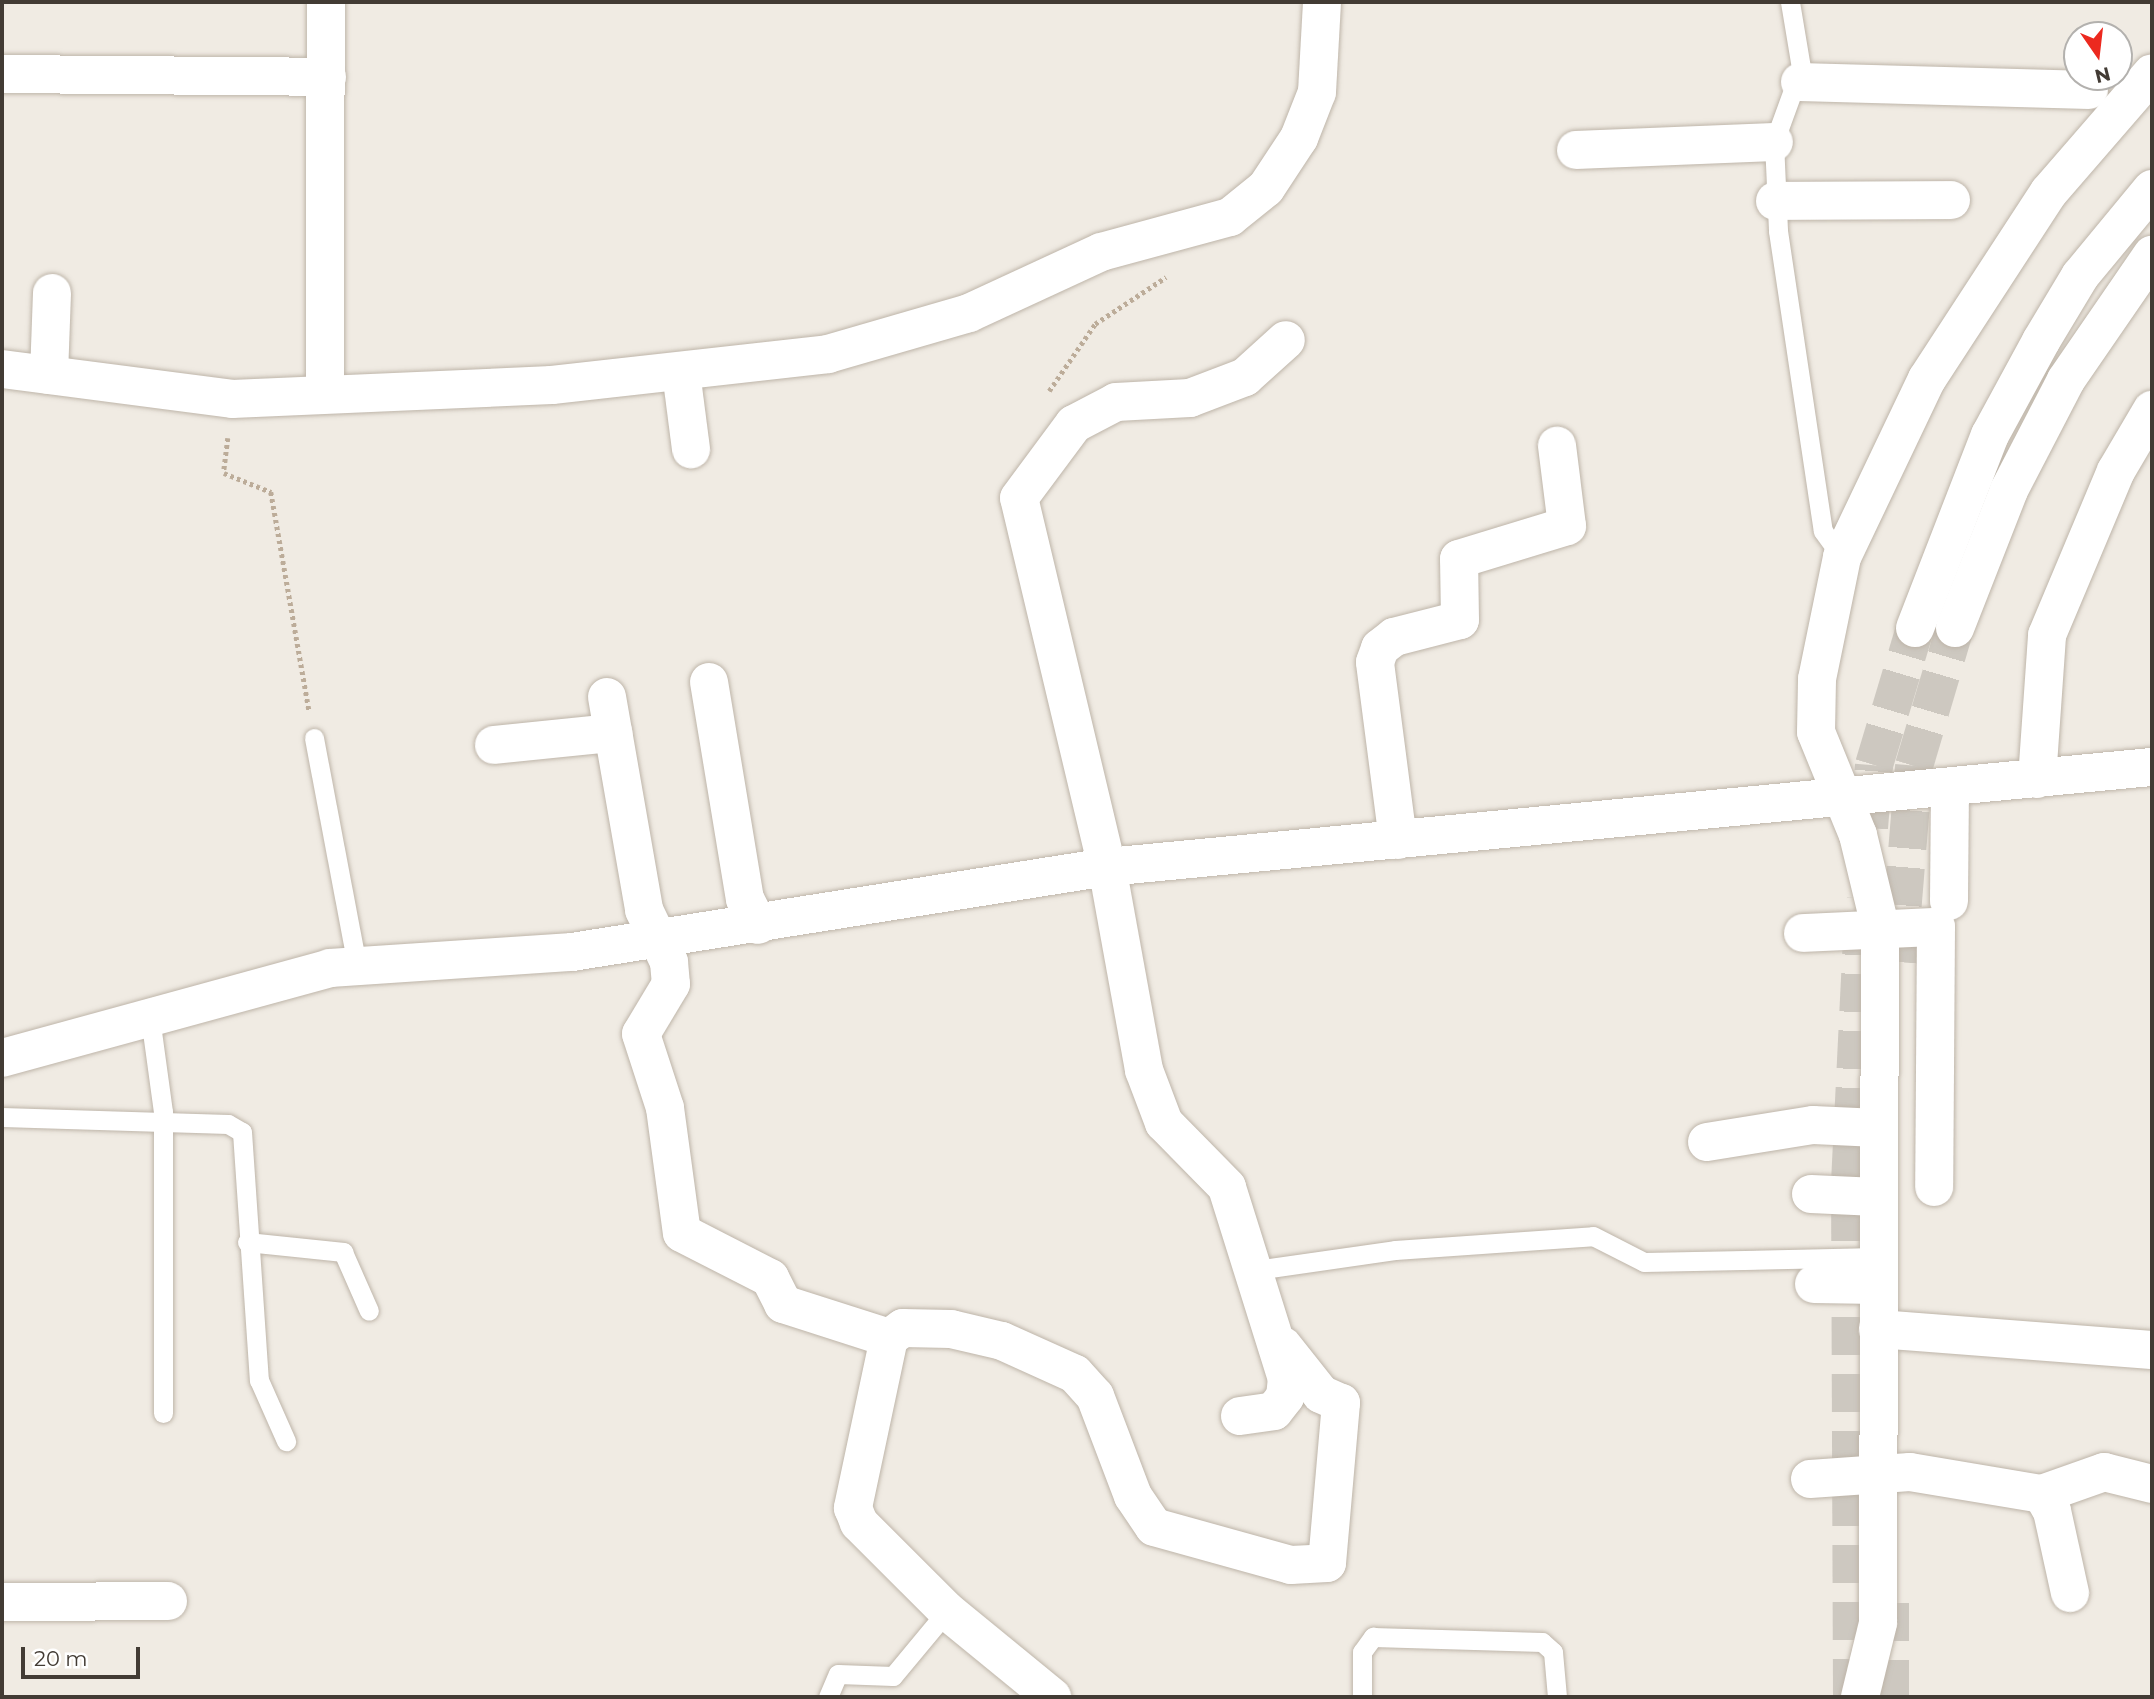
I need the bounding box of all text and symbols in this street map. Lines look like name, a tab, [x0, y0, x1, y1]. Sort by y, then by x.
north arrow	[2063, 21, 2133, 91]
text: N	[2092, 62, 2113, 88]
scale bar	[24, 1632, 144, 1676]
text: 20 m	[34, 1646, 88, 1671]

